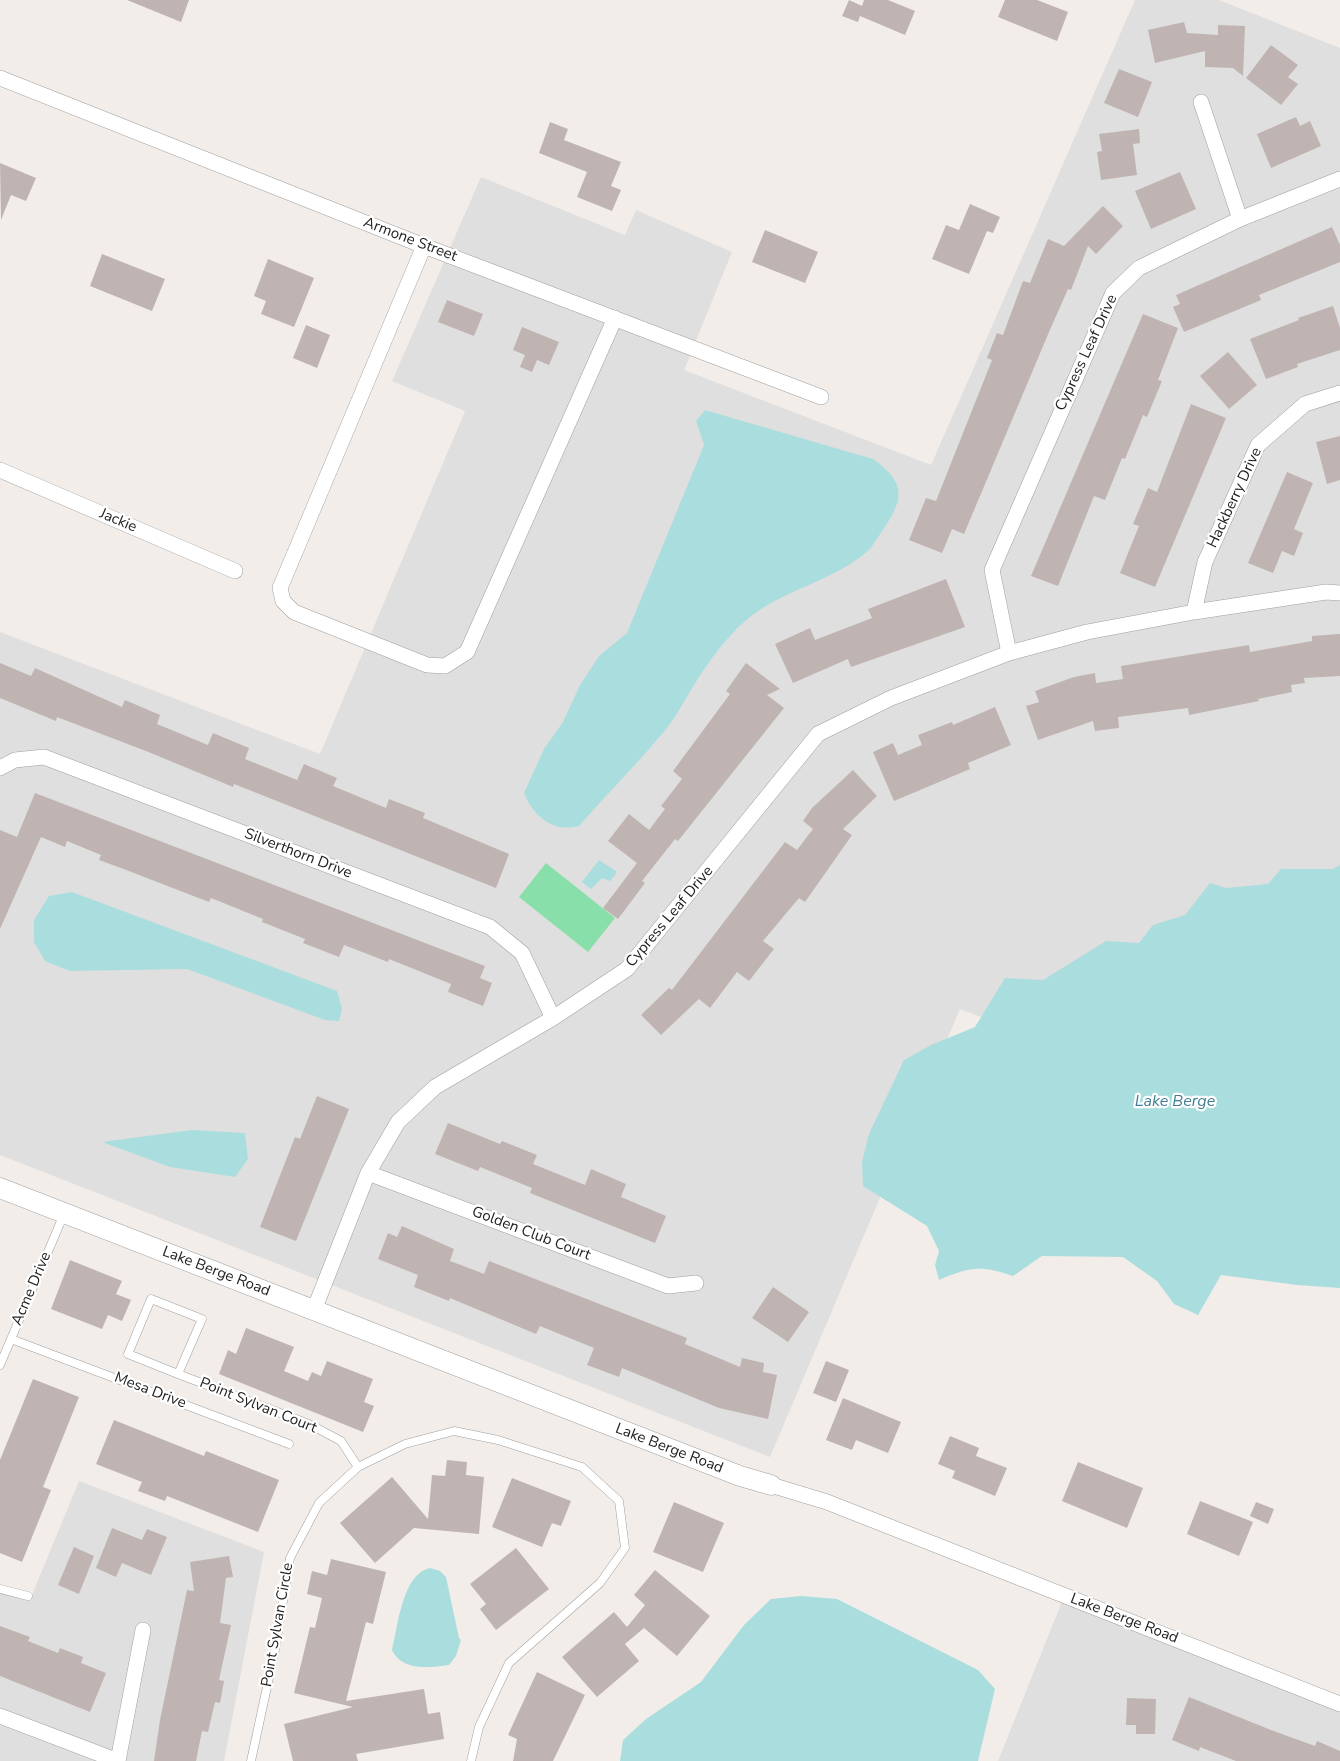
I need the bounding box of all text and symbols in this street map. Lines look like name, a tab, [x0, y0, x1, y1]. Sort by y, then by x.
street label: Armone Street	[361, 214, 459, 266]
street label: Cypress Leaf Drive	[1052, 292, 1122, 414]
street label: Hackberry Drive	[1204, 445, 1266, 551]
street label: Jackie	[97, 505, 139, 537]
street label: Silverthorn Drive	[242, 825, 354, 883]
street label: Cypress Leaf Drive	[623, 863, 717, 971]
water label: Lake Berge	[1135, 1092, 1215, 1112]
street label: Golden Club Court	[469, 1203, 593, 1265]
street label: Lake Berge Road	[159, 1243, 273, 1301]
street label: Acme Drive	[8, 1250, 56, 1328]
street label: Mesa Drive	[112, 1369, 188, 1413]
street label: Point Sylvan Court	[197, 1374, 319, 1438]
street label: Lake Berge Road	[612, 1420, 726, 1478]
street label: Point Sylvan Circle	[258, 1562, 298, 1688]
street label: Lake Berge Road	[1067, 1590, 1181, 1648]

